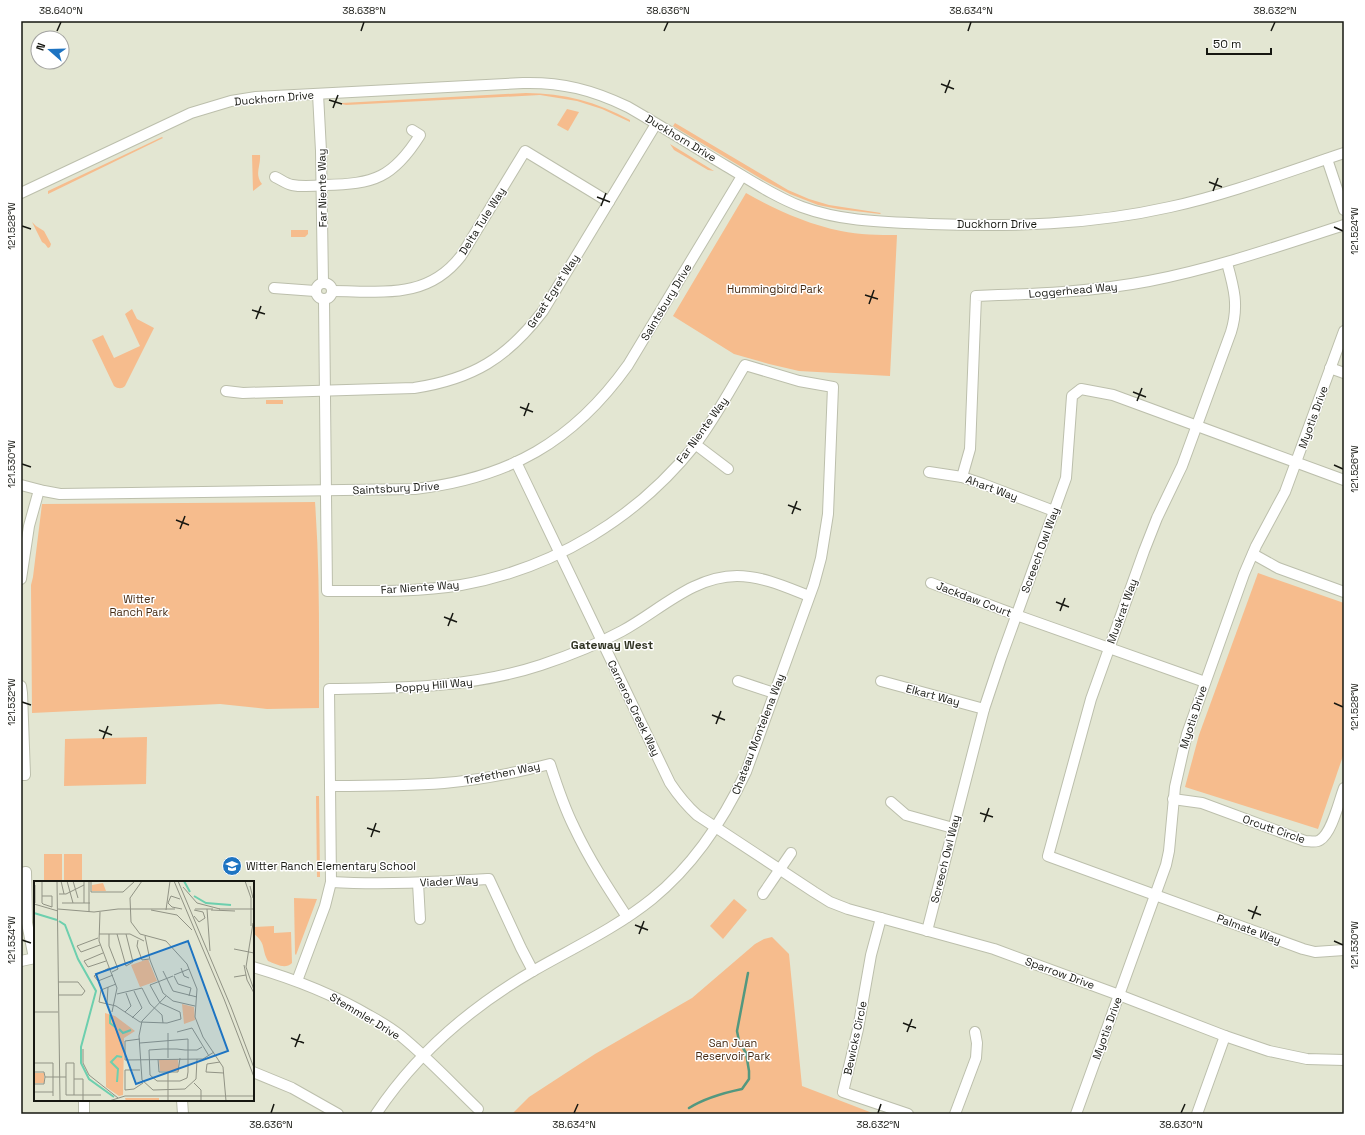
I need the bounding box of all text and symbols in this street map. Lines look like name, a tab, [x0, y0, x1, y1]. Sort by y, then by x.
text: 38.640°N	[39, 4, 83, 17]
text: 38.638°N	[342, 4, 386, 17]
text: 38.636°N	[646, 4, 690, 17]
text: 38.634°N	[949, 4, 993, 17]
text: 38.632°N	[1253, 4, 1297, 17]
north arrow	[30, 30, 70, 70]
scale bar	[1207, 30, 1271, 56]
text: 50 m	[1213, 36, 1241, 52]
text: N	[33, 41, 48, 52]
street label: Duckhorn Drive	[233, 88, 315, 108]
street label: Duckhorn Drive	[643, 111, 719, 165]
street label: Far Niente Way	[314, 148, 330, 228]
street label: Delta Tule Way	[456, 185, 508, 257]
text: 121.528°W	[5, 202, 18, 250]
text: 121.524°W	[1348, 207, 1361, 255]
street label: Duckhorn Drive	[957, 217, 1037, 231]
street label: Great Egret Way	[524, 251, 582, 331]
street label: Saintsbury Drive	[638, 261, 694, 343]
street label: Loggerhead Way	[1028, 279, 1118, 301]
park label: Hummingbird Park	[727, 282, 823, 296]
street label: Myotis Drive	[1295, 384, 1331, 450]
street label: Far Niente Way	[673, 394, 731, 466]
text: 121.530°W	[5, 440, 18, 488]
text: 121.526°W	[1348, 445, 1361, 493]
street label: Ahart Way	[964, 472, 1020, 504]
street label: Saintsbury Drive	[352, 479, 440, 497]
street label: Screech Owl Way	[1018, 505, 1062, 595]
street label: Far Niente Way	[380, 577, 460, 597]
street label: Muskrat Way	[1104, 577, 1140, 645]
street label: Jackdaw Court	[934, 578, 1014, 620]
park label: Witter Ranch Park	[109, 592, 169, 619]
district label: Gateway West	[571, 637, 653, 653]
street label: Carneros Creek Way	[605, 658, 663, 758]
street label: Chateau Montelena Way	[728, 671, 788, 797]
street label: Poppy Hill Way	[395, 675, 473, 695]
text: 121.532°W	[5, 678, 18, 726]
street label: Elkart Way	[904, 681, 962, 709]
text: 121.528°W	[1348, 683, 1361, 731]
street label: Myotis Drive	[1176, 684, 1210, 750]
street label: Trefethen Way	[463, 759, 541, 787]
street label: Orcutt Circle	[1241, 812, 1307, 846]
street label: Screech Owl Way	[927, 813, 963, 905]
school or university icon: Witter Ranch Elementary School	[221, 855, 243, 877]
place label: Witter Ranch Elementary School	[246, 859, 416, 873]
street label: Viader Way	[419, 872, 479, 890]
inset map	[34, 881, 254, 1101]
street label: Palmate Way	[1215, 911, 1283, 947]
text: 121.534°W	[5, 916, 18, 964]
text: 121.530°W	[1348, 921, 1361, 969]
street label: Sparrow Drive	[1023, 954, 1097, 992]
street label: Stemmler Drive	[327, 990, 403, 1042]
street label: Myotis Drive	[1089, 995, 1125, 1061]
street label: Bewicks Circle	[840, 1000, 870, 1076]
park label: San Juan Reservoir Park	[696, 1036, 771, 1063]
text: 38.636°N	[249, 1118, 293, 1131]
text: 38.634°N	[552, 1118, 596, 1131]
text: 38.632°N	[856, 1118, 900, 1131]
text: 38.630°N	[1159, 1118, 1203, 1131]

